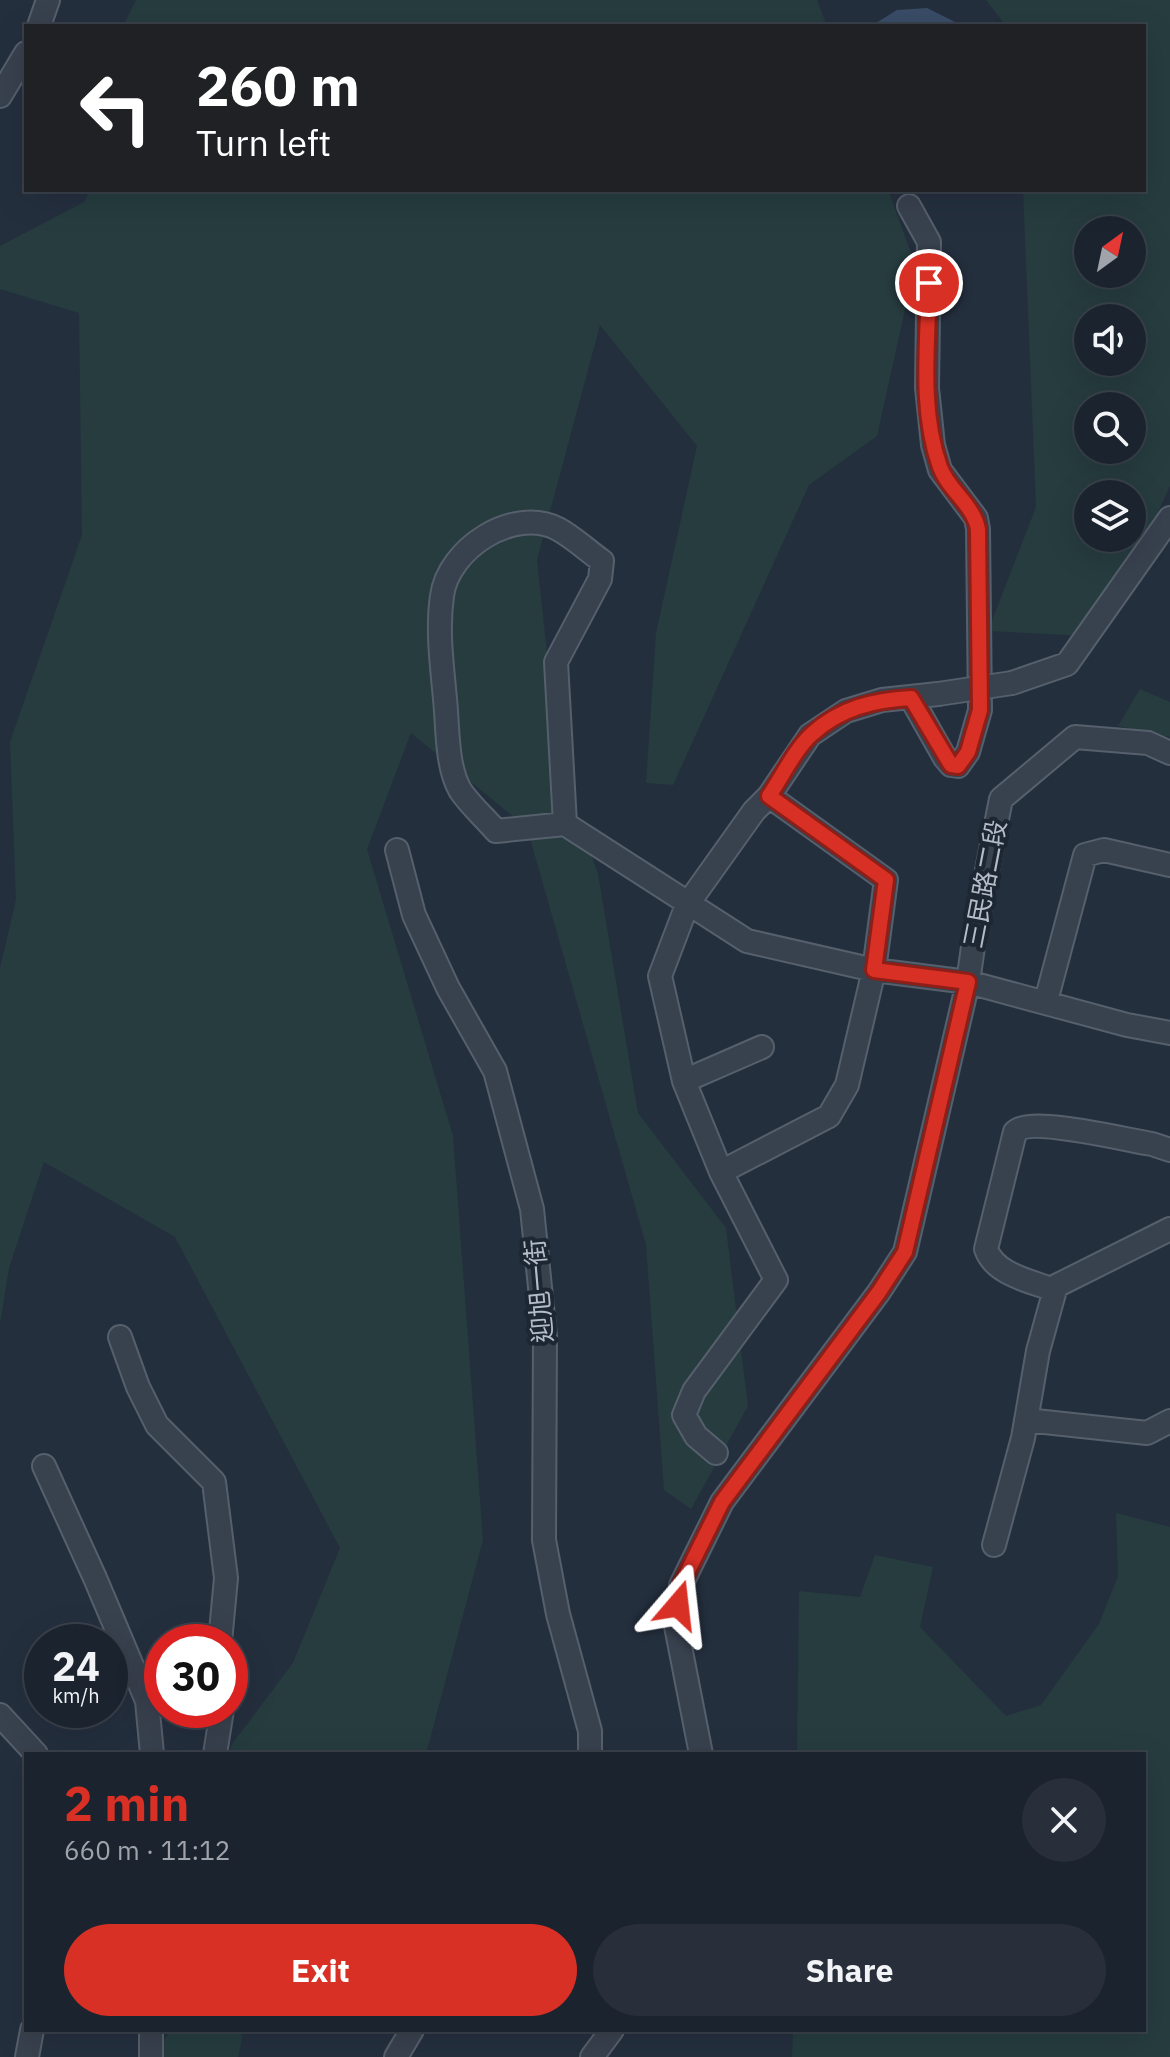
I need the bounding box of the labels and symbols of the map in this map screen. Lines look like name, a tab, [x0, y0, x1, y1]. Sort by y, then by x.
north arrow	[1074, 216, 1146, 288]
pin	[895, 249, 963, 317]
street label: 三民路二段	[955, 817, 1013, 951]
street label: 迎旭一街	[517, 1238, 559, 1344]
position arrow	[636, 1563, 720, 1647]
speed limit sign: 30	[144, 1624, 248, 1728]

